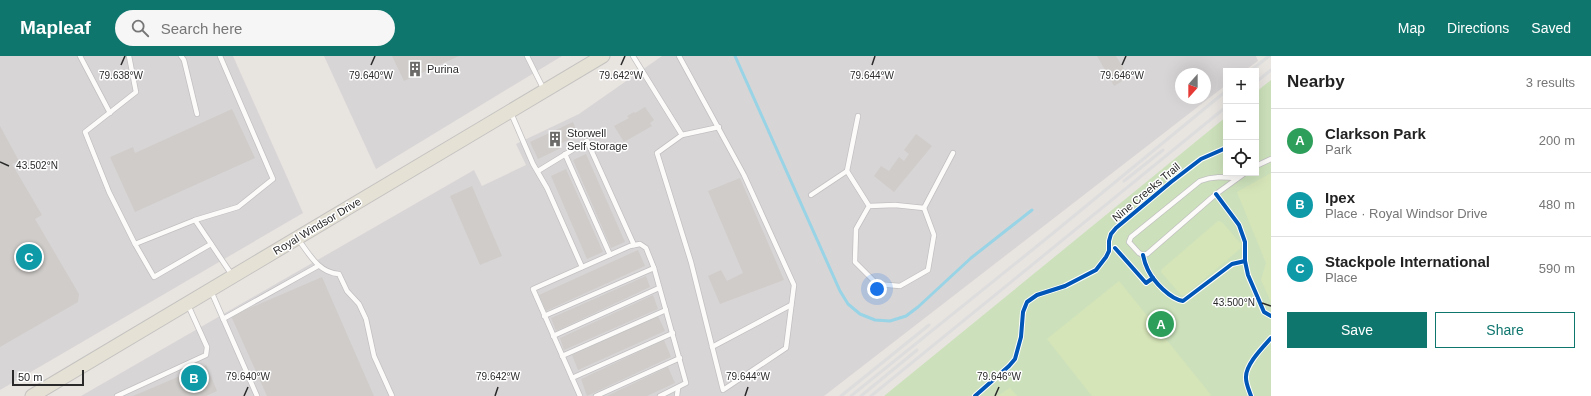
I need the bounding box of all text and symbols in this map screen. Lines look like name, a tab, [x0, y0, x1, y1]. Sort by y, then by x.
search box	[115, 10, 395, 46]
text: Mapleaf	[20, 17, 91, 38]
icon: search	[129, 17, 151, 39]
text: Search here	[161, 20, 242, 37]
text: Map	[1398, 20, 1425, 36]
text: Directions	[1447, 20, 1509, 36]
text: Saved	[1531, 20, 1571, 36]
building icon: Purina	[406, 60, 424, 78]
place label: Purina	[427, 63, 460, 75]
north arrow	[1175, 68, 1211, 104]
map controls	[1223, 68, 1259, 176]
button: +	[1223, 68, 1259, 104]
text: 79.638°W	[99, 70, 144, 81]
text: 79.640°W	[349, 70, 394, 81]
text: 79.642°W	[599, 70, 644, 81]
text: 79.644°W	[850, 70, 895, 81]
text: 79.646°W	[1100, 70, 1145, 81]
text: Nearby	[1287, 72, 1345, 91]
text: 3 results	[1526, 75, 1575, 90]
button: −	[1223, 104, 1259, 140]
text: Clarkson Park	[1325, 125, 1426, 142]
place label: Storwell Self Storage	[567, 127, 628, 152]
building icon: Storwell Self Storage	[546, 130, 564, 148]
text: A	[1295, 133, 1305, 148]
text: 200 m	[1539, 133, 1575, 148]
button: locate	[1223, 140, 1259, 176]
text: Park	[1325, 142, 1352, 157]
text: 43.502°N	[16, 160, 58, 171]
street label: Nine Creeks Trail	[1110, 160, 1182, 224]
text: Ipex	[1325, 189, 1355, 206]
street label: Royal Windsor Drive	[271, 195, 363, 257]
text: B	[1295, 197, 1305, 212]
text: 480 m	[1539, 197, 1575, 212]
text: Place · Royal Windsor Drive	[1325, 206, 1488, 221]
pin: C	[16, 242, 42, 272]
text: Stackpole International	[1325, 253, 1490, 270]
text: C	[1295, 261, 1305, 276]
text: 590 m	[1539, 261, 1575, 276]
text: Place	[1325, 270, 1358, 285]
your location	[867, 279, 887, 299]
text: 43.500°N	[1213, 297, 1255, 308]
pin: A	[1148, 309, 1174, 339]
button: Save	[1287, 312, 1427, 348]
button: Share	[1435, 312, 1575, 348]
pin: B	[181, 363, 207, 393]
scale bar	[12, 368, 84, 387]
text: 50 m	[18, 371, 42, 383]
text: 79.640°W	[226, 371, 271, 382]
text: 79.642°W	[476, 371, 521, 382]
text: 79.644°W	[726, 371, 771, 382]
text: 79.646°W	[977, 371, 1022, 382]

